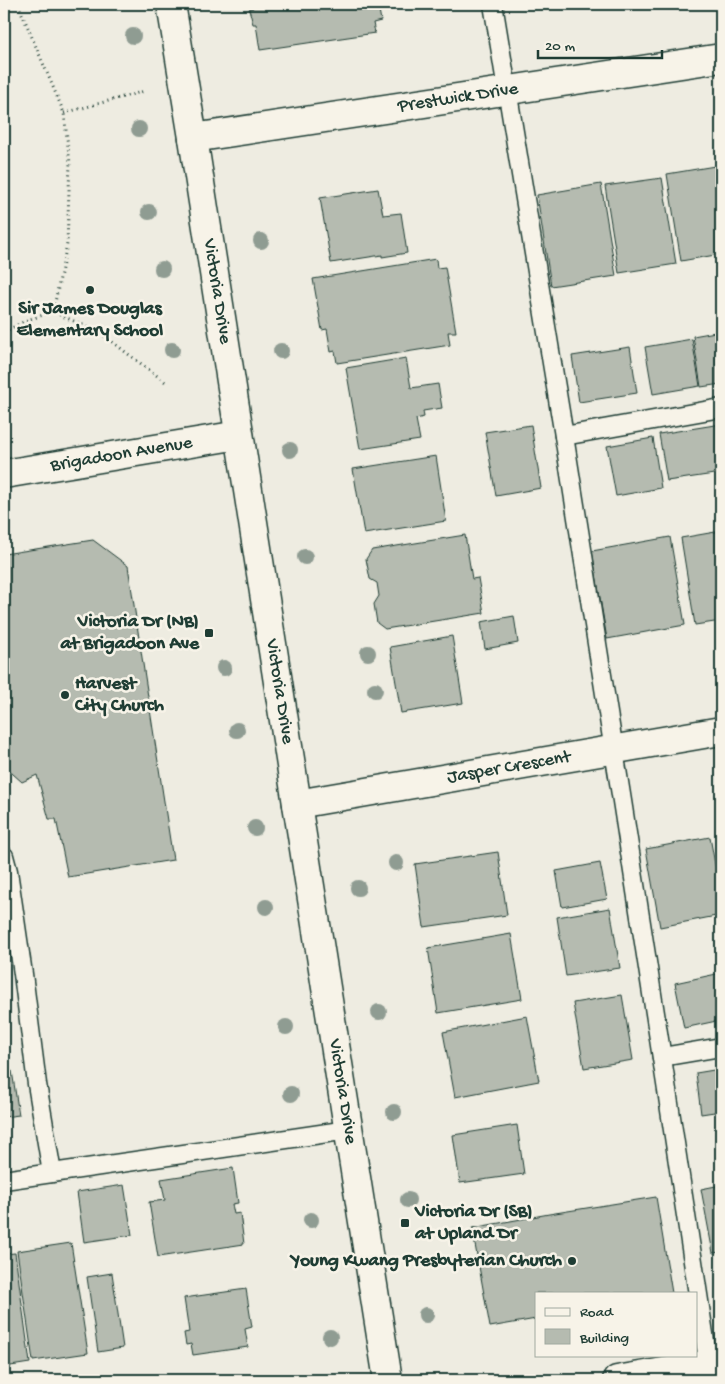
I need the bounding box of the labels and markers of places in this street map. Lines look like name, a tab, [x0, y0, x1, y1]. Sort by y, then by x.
marker: Sir James Douglas Elementary School	[84, 284, 96, 296]
place label: Sir James Douglas Elementary School	[17, 298, 163, 343]
place label: Victoria Dr (NB) at Brigadoon Ave	[60, 611, 200, 656]
marker: Victoria Dr (NB) at Brigadoon Ave	[203, 627, 215, 639]
place label: Harvest City Church	[74, 673, 165, 718]
marker: Harvest City Church	[59, 689, 71, 701]
place label: Victoria Dr (SB) at Upland Dr	[414, 1201, 533, 1246]
marker: Victoria Dr (SB) at Upland Dr	[399, 1217, 411, 1229]
place label: Young Kwang Presbyterian Church	[289, 1250, 563, 1273]
marker: Young Kwang Presbyterian Church	[566, 1255, 578, 1267]

